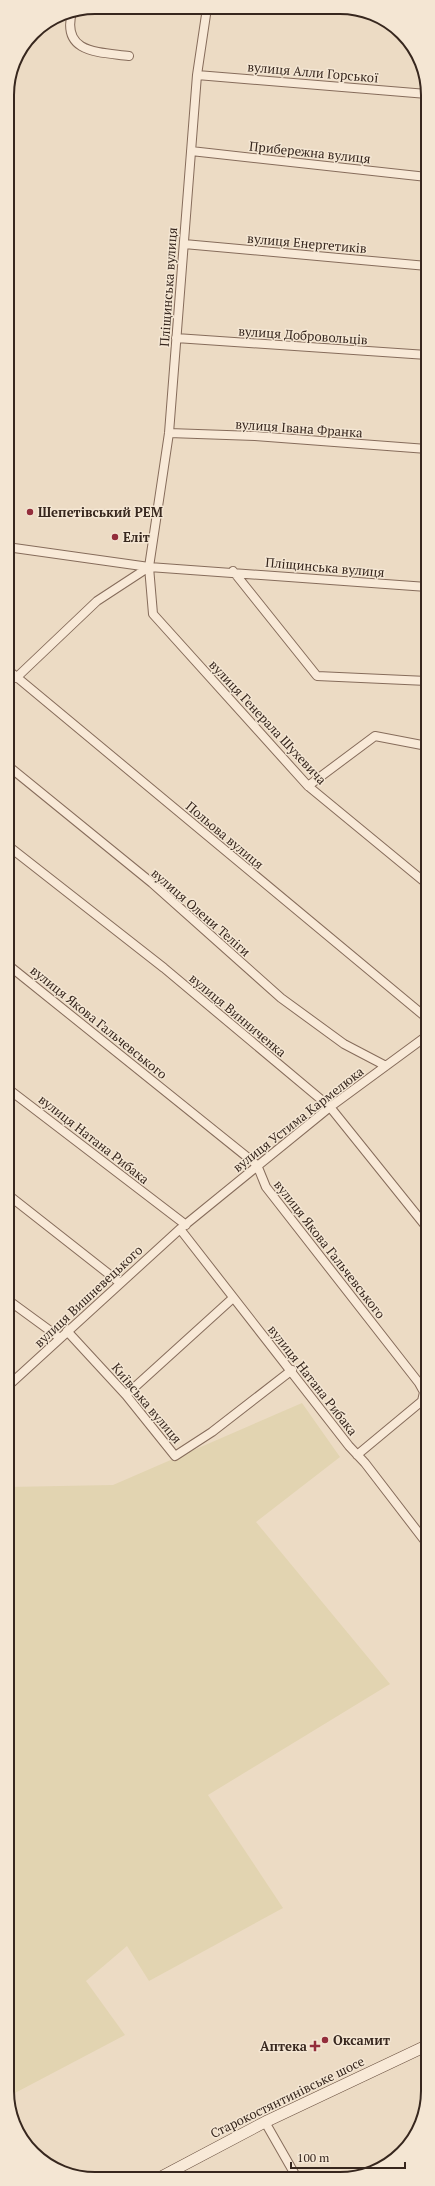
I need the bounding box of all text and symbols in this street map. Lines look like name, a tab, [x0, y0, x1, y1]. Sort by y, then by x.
street label: вулиця Алли Горської	[247, 57, 379, 87]
street label: Прибережна вулиця	[248, 137, 372, 167]
street label: Пліщинська вулиця	[155, 227, 181, 347]
street label: вулиця Енергетиків	[246, 229, 368, 257]
street label: вулиця Добровольців	[238, 321, 368, 349]
street label: вулиця Івана Франка	[235, 415, 364, 441]
place label: Шепетівський РЕМ	[38, 503, 163, 521]
marker: Шепетівський РЕМ	[25, 507, 35, 517]
place label: Еліт	[123, 528, 150, 546]
marker: Еліт	[110, 532, 120, 542]
street label: Пліщинська вулиця	[265, 553, 385, 581]
street label: вулиця Генерала Шухевича	[205, 656, 331, 789]
street label: Польова вулиця	[182, 797, 268, 873]
street label: вулиця Олени Теліги	[148, 864, 254, 960]
street label: вулиця Якова Гальчевського	[27, 961, 171, 1083]
street label: вулиця Винниченка	[186, 969, 291, 1061]
street label: вулиця Устима Кармелюка	[229, 1062, 368, 1176]
street label: вулиця Натана Рибака	[35, 1090, 153, 1188]
street label: вулиця Якова Гальчевського	[270, 1176, 390, 1322]
street label: вулиця Вишневецького	[30, 1241, 146, 1351]
street label: вулиця Натана Рибака	[264, 1321, 362, 1439]
street label: Київська вулиця	[108, 1359, 186, 1447]
place label: Оксамит	[333, 2031, 390, 2049]
marker: Оксамит	[320, 2035, 330, 2045]
place label: Аптека	[260, 2037, 308, 2055]
marker: Аптека	[310, 2041, 320, 2051]
street label: Старокостянтинівське шосе	[207, 2052, 367, 2142]
scale bar	[291, 2144, 405, 2170]
text: 100 m	[297, 2150, 330, 2165]

